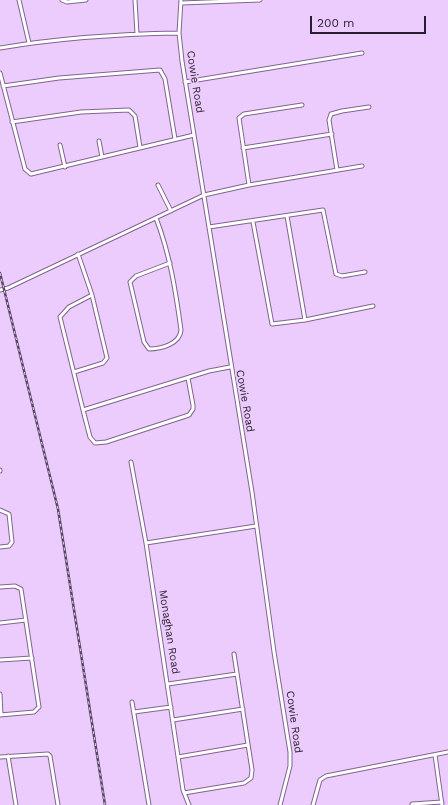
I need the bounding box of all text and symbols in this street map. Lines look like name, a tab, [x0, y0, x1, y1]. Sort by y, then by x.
scale bar	[312, 8, 428, 34]
text: 200 m	[317, 16, 354, 30]
street label: Cowie Road	[184, 50, 206, 114]
street label: Cowie Road	[233, 369, 257, 433]
street label: Monaghan Road	[156, 589, 182, 675]
street label: Cowie Road	[283, 690, 305, 754]

